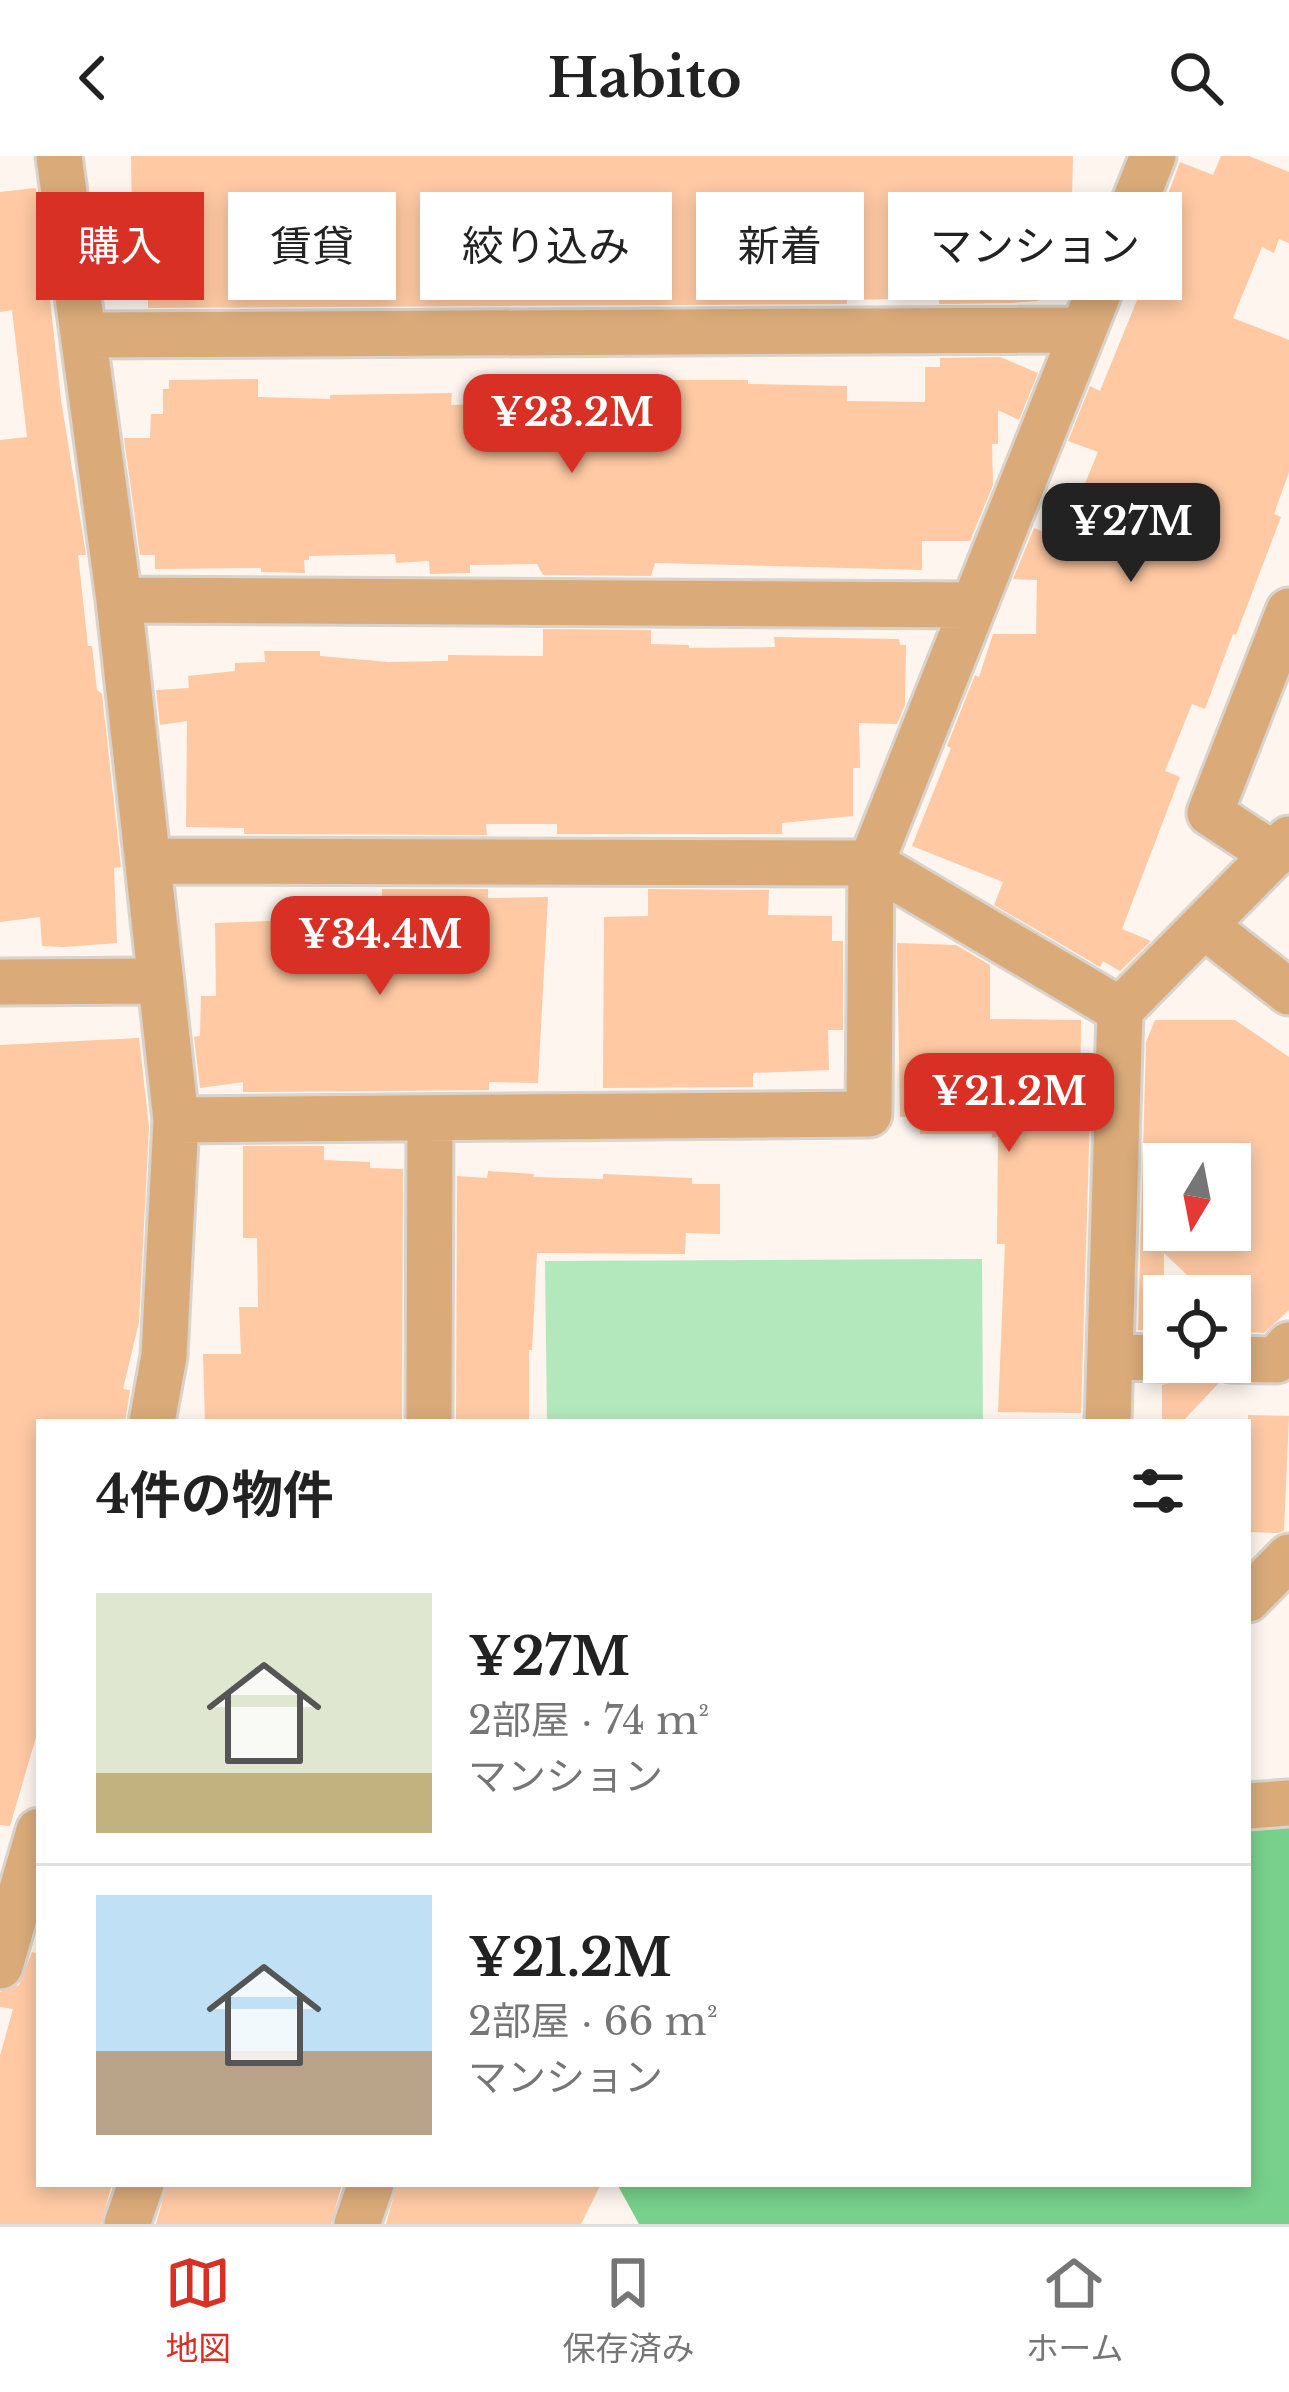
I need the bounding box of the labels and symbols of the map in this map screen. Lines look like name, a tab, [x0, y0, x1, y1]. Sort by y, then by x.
pin: ¥23.2M	[474, 374, 670, 476]
pin: ¥27M	[1060, 483, 1202, 585]
pin: ¥34.4M	[282, 896, 478, 998]
pin: ¥21.2M	[911, 1053, 1107, 1155]
north arrow	[1143, 1143, 1251, 1251]

